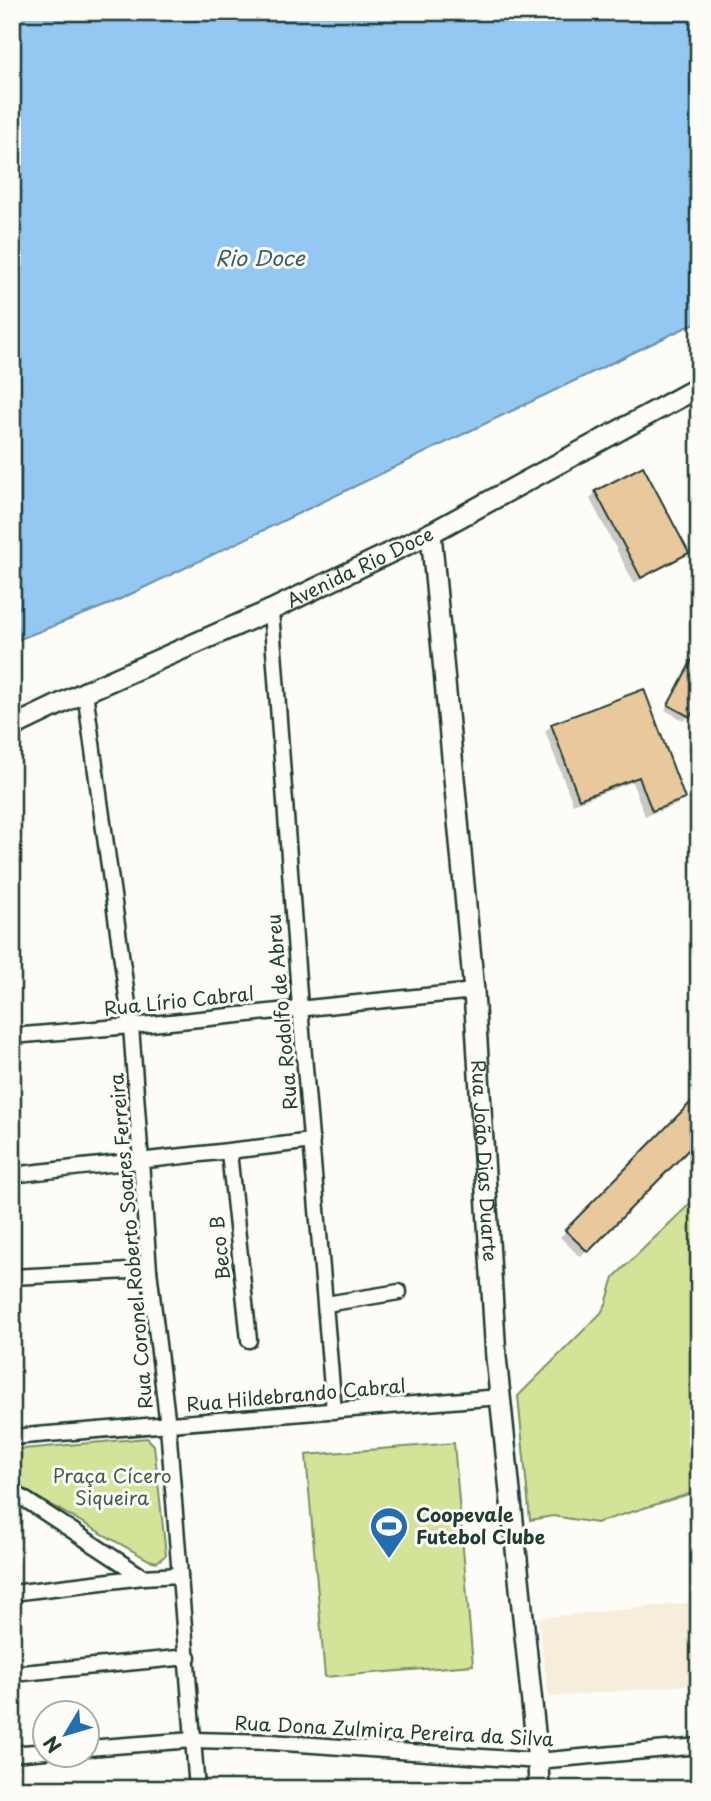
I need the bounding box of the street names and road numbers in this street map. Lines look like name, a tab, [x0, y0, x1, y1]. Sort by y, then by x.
street label: Avenida Rio Doce	[281, 519, 438, 614]
street label: Rua Rodolfo de Abreu	[259, 913, 304, 1111]
street label: Rua Lírio Cabral	[102, 978, 255, 1022]
street label: Rua João Dias Duarte	[465, 1059, 505, 1262]
street label: Rua Coronel Roberto Soares Ferreira	[101, 1072, 159, 1410]
street label: Beco B	[202, 1215, 236, 1282]
street label: Rua Hildebrando Cabral	[185, 1370, 407, 1418]
street label: Rua Dona Zulmira Pereira da Silva	[234, 1708, 555, 1752]

